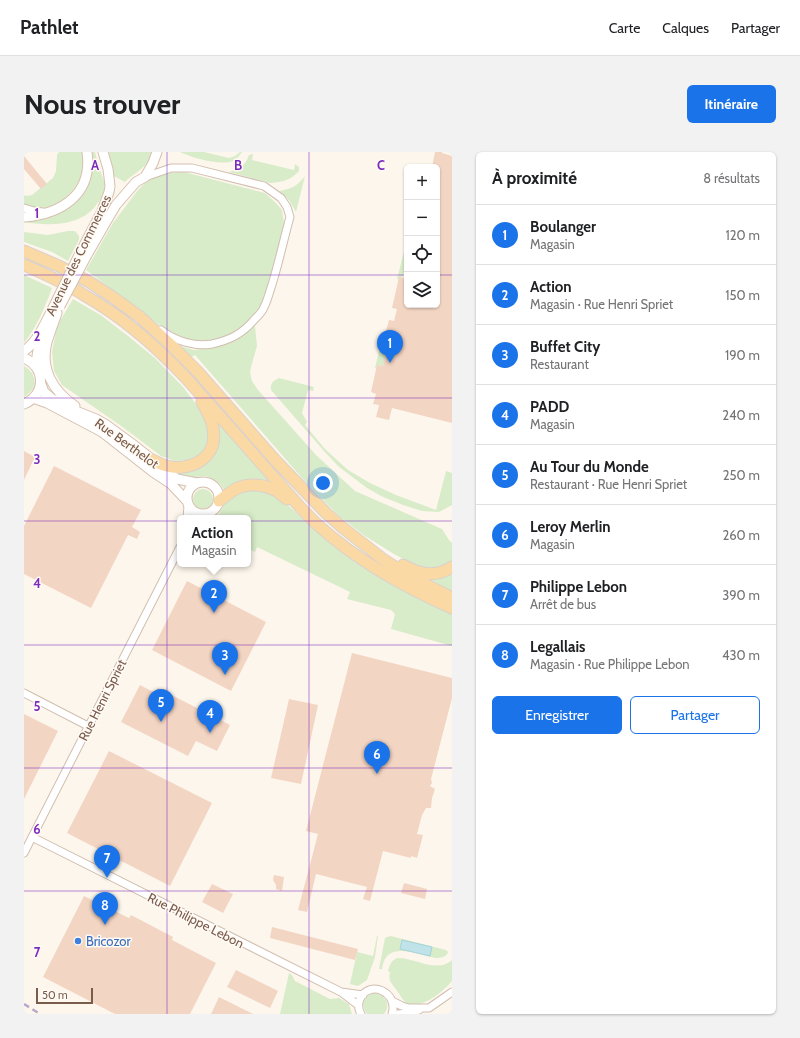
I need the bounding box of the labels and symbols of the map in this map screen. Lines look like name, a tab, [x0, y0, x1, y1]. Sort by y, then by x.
text: A	[91, 157, 100, 173]
text: B	[234, 157, 242, 173]
text: C	[377, 157, 385, 173]
street label: Avenue des Commerces	[42, 191, 115, 318]
text: 1	[35, 205, 39, 221]
text: 2	[34, 328, 41, 344]
pin: 1	[377, 330, 403, 363]
street label: Rue Berthelot	[92, 414, 163, 472]
text: 3	[33, 451, 41, 467]
your location	[313, 473, 333, 493]
text: 4	[33, 575, 41, 591]
pin: 2	[201, 580, 227, 613]
pin: 3	[212, 642, 238, 675]
street label: Rue Henri Spriet	[75, 656, 130, 743]
pin: 5	[148, 689, 174, 722]
text: 5	[34, 698, 41, 714]
pin: 4	[197, 700, 223, 733]
pin: 6	[364, 741, 390, 774]
text: 6	[33, 821, 41, 837]
pin: 7	[94, 845, 120, 878]
street label: Rue Philippe Lebon	[145, 889, 247, 951]
pin: 8	[92, 892, 118, 925]
place label: Bricozor	[86, 933, 132, 949]
marker: Bricozor	[73, 936, 83, 946]
text: 7	[34, 944, 41, 960]
scale bar	[36, 986, 93, 1005]

